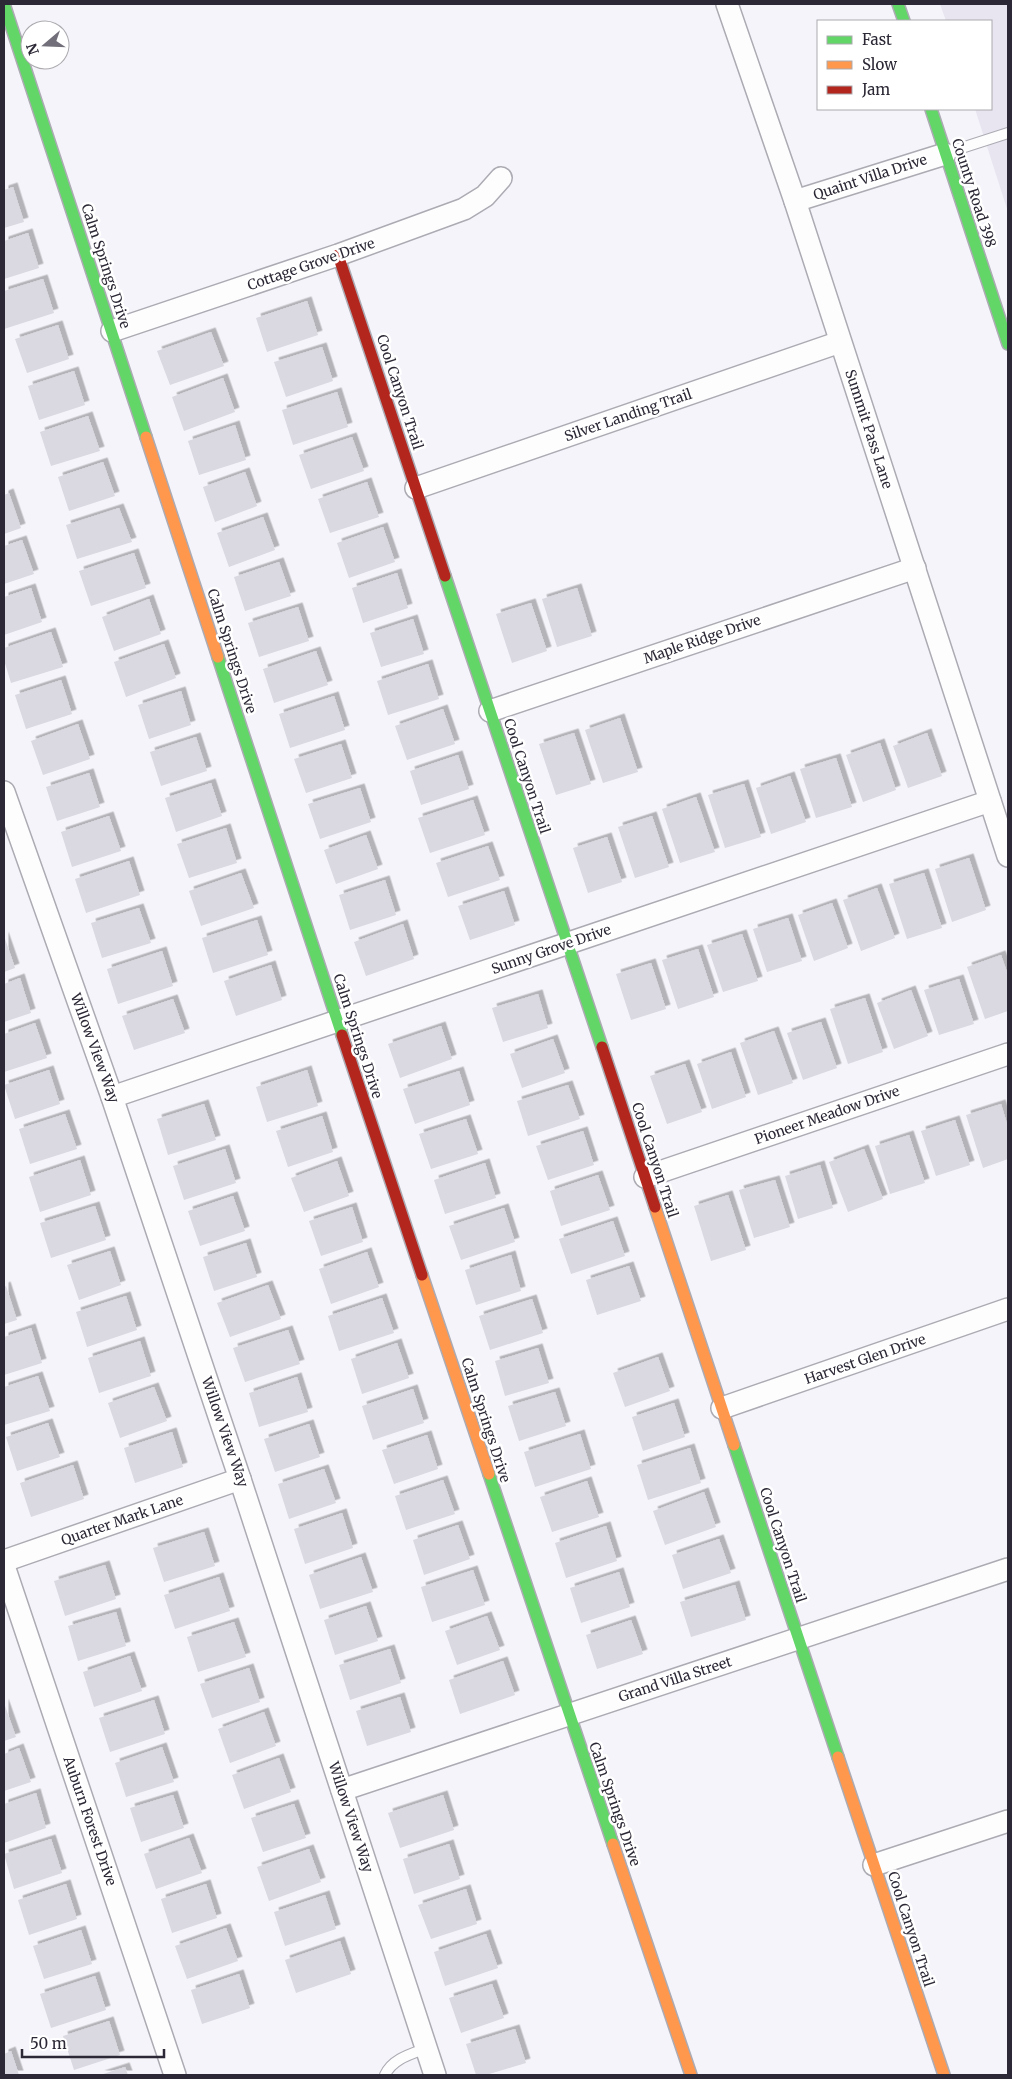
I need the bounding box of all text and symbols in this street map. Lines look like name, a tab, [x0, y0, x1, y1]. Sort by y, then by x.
north arrow	[20, 20, 70, 70]
legend	[817, 20, 992, 110]
text: Fast	[862, 30, 892, 49]
text: N	[22, 41, 43, 57]
text: Slow	[862, 55, 897, 74]
text: Jam	[861, 80, 890, 99]
street label: County Road 398	[948, 136, 1000, 250]
street label: Quaint Villa Drive	[811, 150, 929, 204]
street label: Calm Springs Drive	[77, 201, 135, 331]
street label: Cottage Grove Drive	[245, 234, 377, 294]
street label: Cool Canyon Trail	[373, 332, 427, 452]
street label: Summit Pass Lane	[841, 367, 897, 491]
street label: Silver Landing Trail	[562, 385, 695, 445]
street label: Calm Springs Drive	[203, 586, 261, 716]
street label: Maple Ridge Drive	[641, 611, 763, 667]
street label: Cool Canyon Trail	[500, 716, 554, 836]
street label: Sunny Grove Drive	[489, 920, 613, 978]
street label: Calm Springs Drive	[329, 971, 387, 1101]
street label: Willow View Way	[66, 990, 123, 1106]
street label: Pioneer Meadow Drive	[752, 1082, 902, 1148]
street label: Cool Canyon Trail	[628, 1100, 682, 1220]
street label: Harvest Glen Drive	[802, 1330, 928, 1388]
street label: Calm Springs Drive	[457, 1355, 515, 1485]
street label: Willow View Way	[197, 1374, 253, 1490]
street label: Cool Canyon Trail	[756, 1485, 810, 1605]
street label: Quarter Mark Lane	[59, 1491, 185, 1549]
street label: Grand Villa Street	[616, 1652, 734, 1706]
street label: Calm Springs Drive	[585, 1740, 645, 1868]
street label: Auburn Forest Drive	[59, 1753, 121, 1888]
street label: Willow View Way	[324, 1758, 378, 1875]
street label: Cool Canyon Trail	[884, 1869, 938, 1989]
scale bar	[22, 2026, 165, 2058]
text: 50 m	[30, 2034, 67, 2053]

